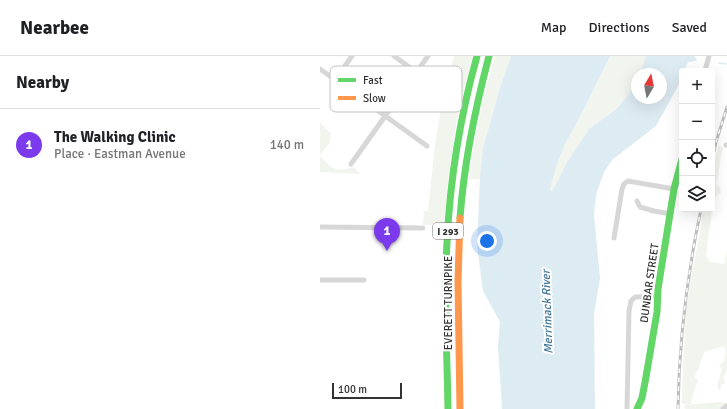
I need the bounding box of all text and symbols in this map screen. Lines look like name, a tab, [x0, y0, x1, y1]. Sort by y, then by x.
text: Nearbee	[20, 16, 89, 40]
text: Map	[541, 19, 567, 36]
text: Directions	[589, 19, 650, 36]
text: Saved	[672, 19, 707, 36]
legend	[330, 66, 462, 112]
north arrow	[631, 68, 667, 104]
map controls	[679, 68, 715, 212]
button: +	[679, 68, 715, 104]
text: Nearby	[16, 72, 69, 93]
text: Fast	[363, 74, 383, 87]
text: Slow	[363, 92, 386, 105]
button: −	[679, 104, 715, 140]
text: The Walking Clinic	[54, 128, 176, 146]
text: 1	[25, 137, 33, 153]
text: 140 m	[270, 137, 304, 153]
button: locate	[679, 140, 715, 176]
text: Place · Eastman Avenue	[54, 146, 186, 162]
button: layers	[679, 176, 715, 212]
pin: 1	[374, 218, 400, 251]
road number: I 293	[433, 223, 463, 239]
your location	[477, 231, 497, 251]
street label: DUNBAR STREET	[637, 242, 662, 324]
street label: EVERETT TURNPIKE	[442, 256, 455, 350]
water label: Merrimack River	[538, 268, 556, 354]
scale bar	[332, 381, 402, 400]
text: 100 m	[338, 383, 367, 396]

